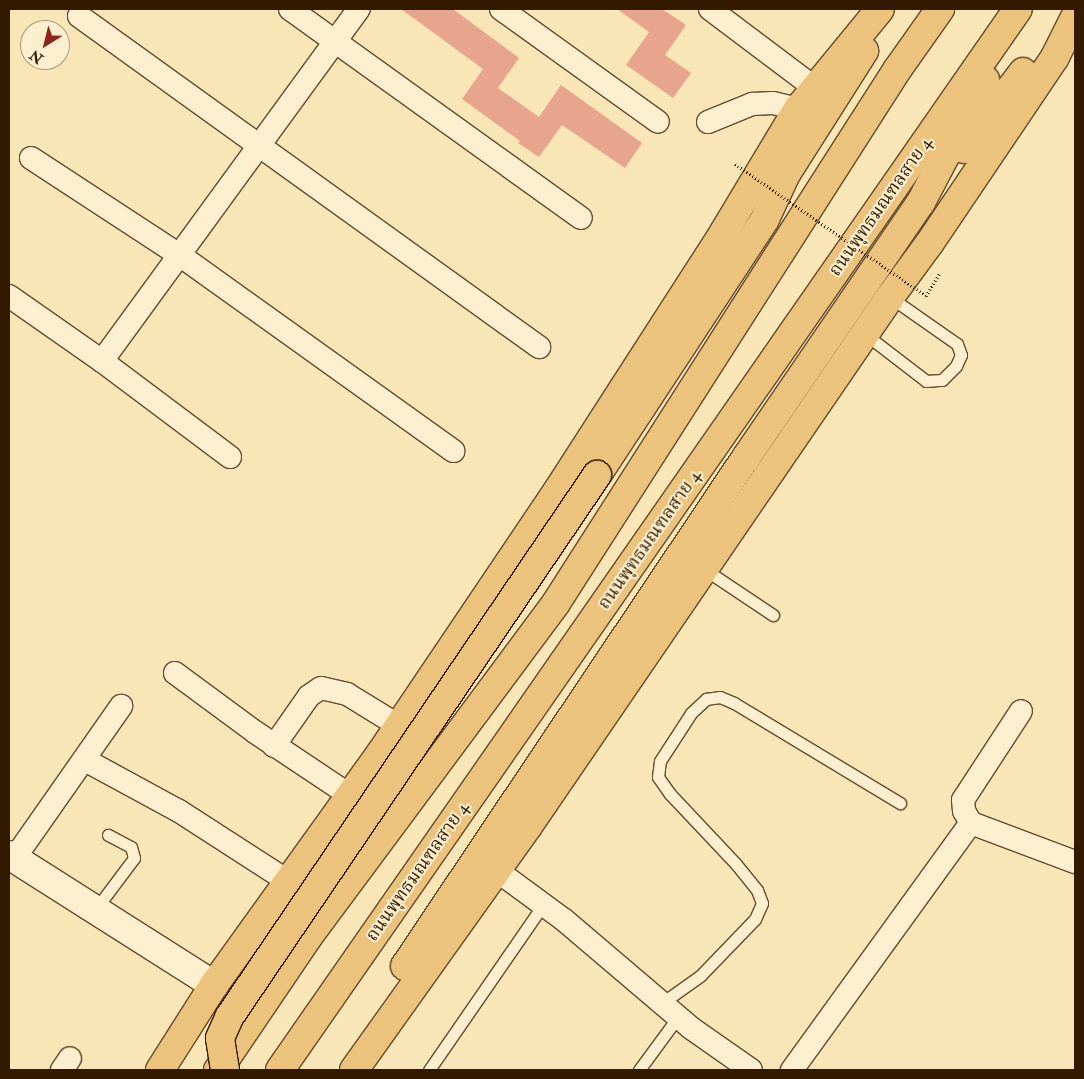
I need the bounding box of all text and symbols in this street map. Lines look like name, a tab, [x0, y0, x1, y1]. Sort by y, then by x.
north arrow	[20, 20, 70, 70]
text: N	[26, 46, 47, 67]
street label: ถนนพุทธมณฑลสาย 4	[825, 133, 937, 281]
street label: ถนนพุทธมณฑลสาย 4	[594, 466, 706, 614]
street label: ถนนพุทธมณฑลสาย 4	[362, 798, 474, 946]

